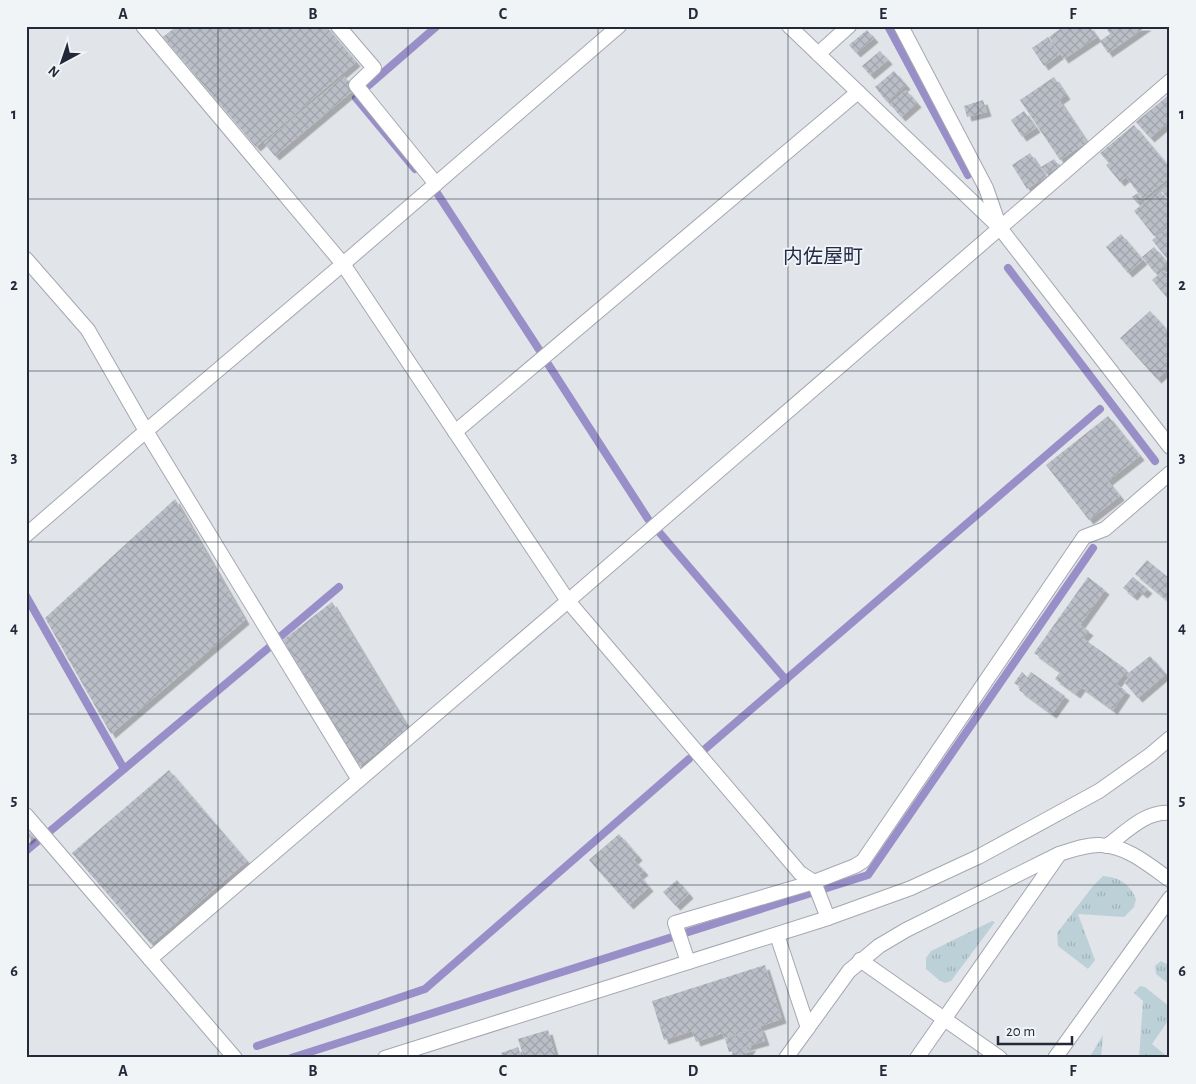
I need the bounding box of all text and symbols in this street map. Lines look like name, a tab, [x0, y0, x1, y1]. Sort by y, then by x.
text: A	[118, 6, 128, 22]
text: B	[308, 6, 318, 22]
text: C	[499, 6, 508, 22]
text: D	[688, 6, 699, 22]
text: E	[879, 6, 887, 22]
text: F	[1069, 6, 1077, 22]
north arrow	[38, 38, 88, 88]
text: N	[46, 63, 63, 80]
text: 1	[11, 106, 17, 122]
text: 1	[1179, 106, 1185, 122]
district label: 内佐屋町	[783, 246, 863, 267]
text: 2	[10, 277, 18, 293]
text: 2	[1178, 277, 1186, 293]
text: 3	[11, 449, 18, 465]
text: 3	[1179, 449, 1186, 465]
text: 4	[10, 620, 18, 636]
text: 4	[1178, 620, 1186, 636]
text: 5	[11, 792, 18, 808]
text: 5	[1179, 792, 1186, 808]
text: 6	[10, 963, 18, 979]
text: 6	[1178, 963, 1186, 979]
scale bar	[998, 1014, 1072, 1046]
text: 20 m	[1006, 1024, 1035, 1039]
text: A	[118, 1063, 128, 1079]
text: B	[308, 1063, 318, 1079]
text: C	[499, 1063, 508, 1079]
text: D	[688, 1063, 699, 1079]
text: E	[879, 1063, 887, 1079]
text: F	[1069, 1063, 1077, 1079]

